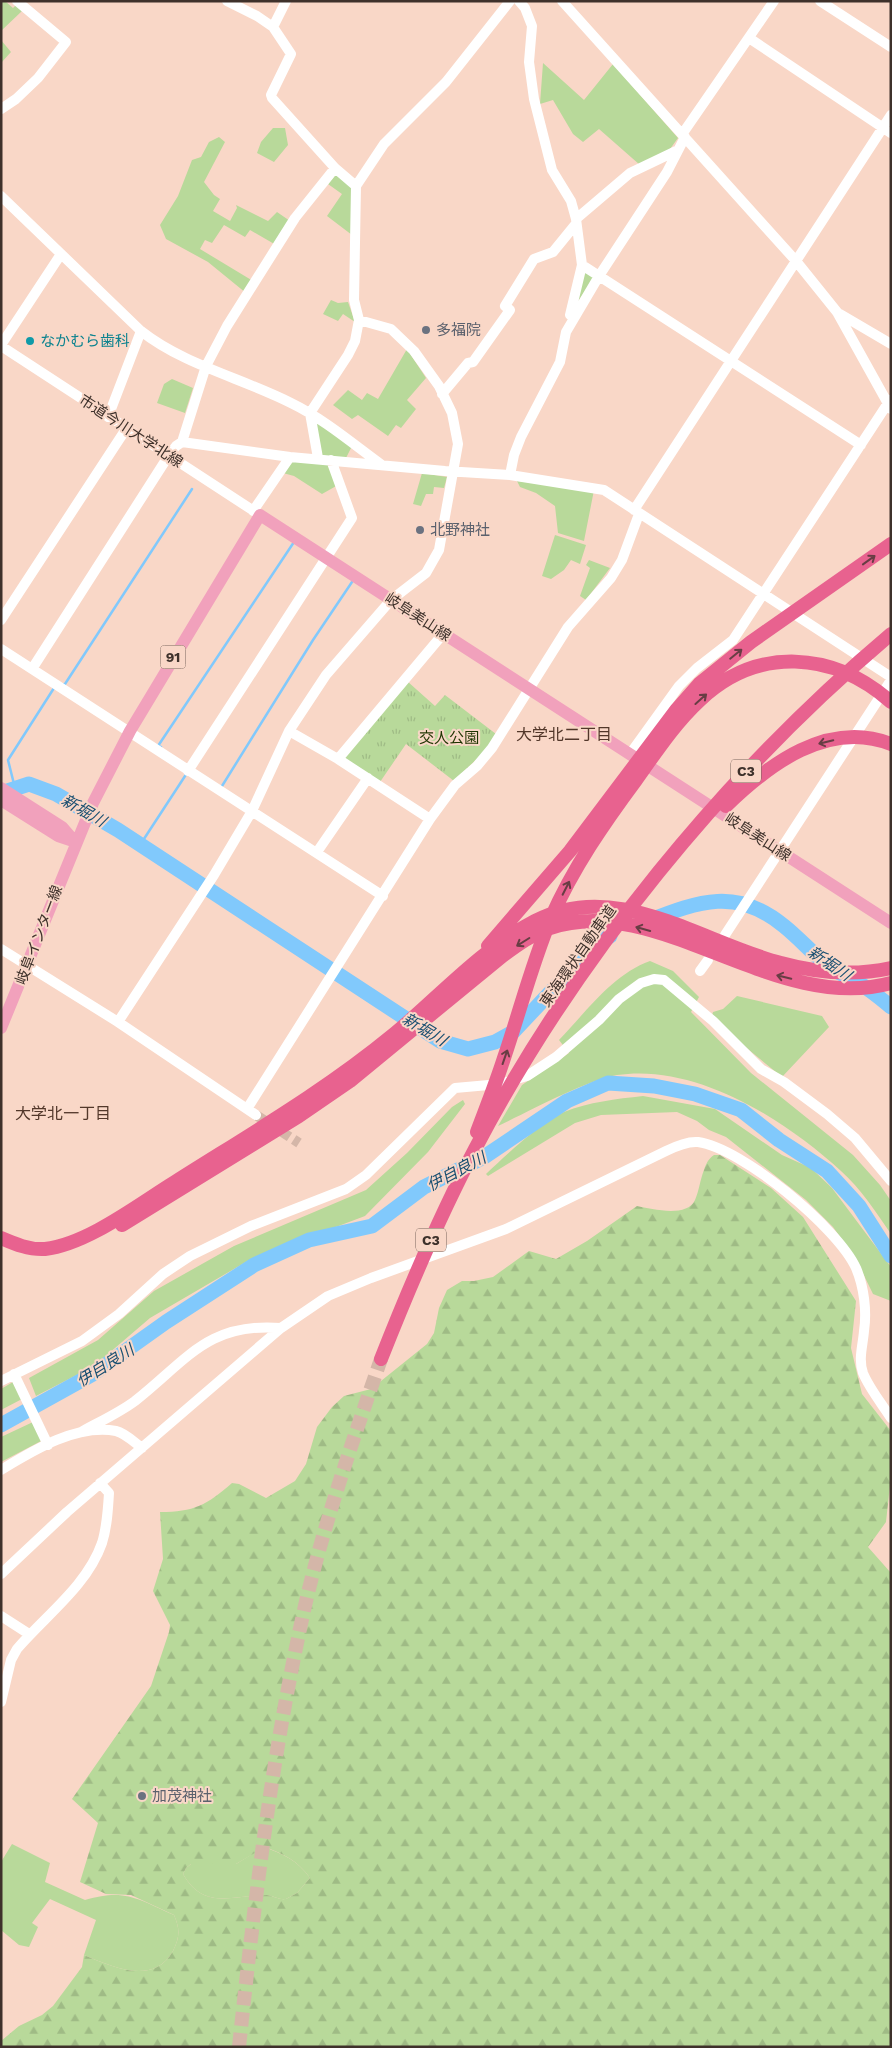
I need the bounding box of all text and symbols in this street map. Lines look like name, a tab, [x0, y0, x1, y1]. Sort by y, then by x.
place label: 多福院	[436, 321, 481, 339]
marker: 多福院	[420, 324, 432, 336]
place label: なかむら歯科	[40, 332, 130, 350]
marker: なかむら歯科	[24, 335, 36, 347]
street label: 市道今川大学北線	[76, 391, 186, 471]
place label: 北野神社	[430, 521, 490, 539]
marker: 北野神社	[414, 524, 426, 536]
one-way arrow	[862, 555, 876, 565]
street label: 岐阜美山線	[382, 589, 454, 645]
road number: 91	[160, 646, 186, 669]
one-way arrow	[730, 648, 743, 659]
one-way arrow	[694, 694, 707, 705]
district label: 大学北二丁目	[516, 725, 612, 744]
park label: 交人公園	[419, 729, 479, 747]
one-way arrow	[818, 738, 834, 747]
road number: C3	[731, 759, 761, 782]
water label: 新堀川	[58, 790, 111, 832]
street label: 岐阜美山線	[722, 809, 794, 865]
one-way arrow	[562, 881, 571, 896]
street label: 岐阜インター線	[12, 883, 66, 987]
street label: 東海環状自動車道	[536, 902, 620, 1010]
one-way arrow	[635, 924, 651, 934]
one-way arrow	[516, 937, 530, 947]
water label: 新堀川	[805, 942, 857, 986]
one-way arrow	[777, 972, 793, 981]
water label: 新堀川	[399, 1009, 452, 1051]
one-way arrow	[500, 1049, 510, 1065]
district label: 大学北一丁目	[15, 1104, 111, 1123]
water label: 伊自良川	[424, 1147, 491, 1195]
road number: C3	[416, 1228, 446, 1252]
water label: 伊自良川	[73, 1339, 139, 1390]
place label: 加茂神社	[152, 1787, 212, 1805]
marker: 加茂神社	[136, 1790, 148, 1802]

